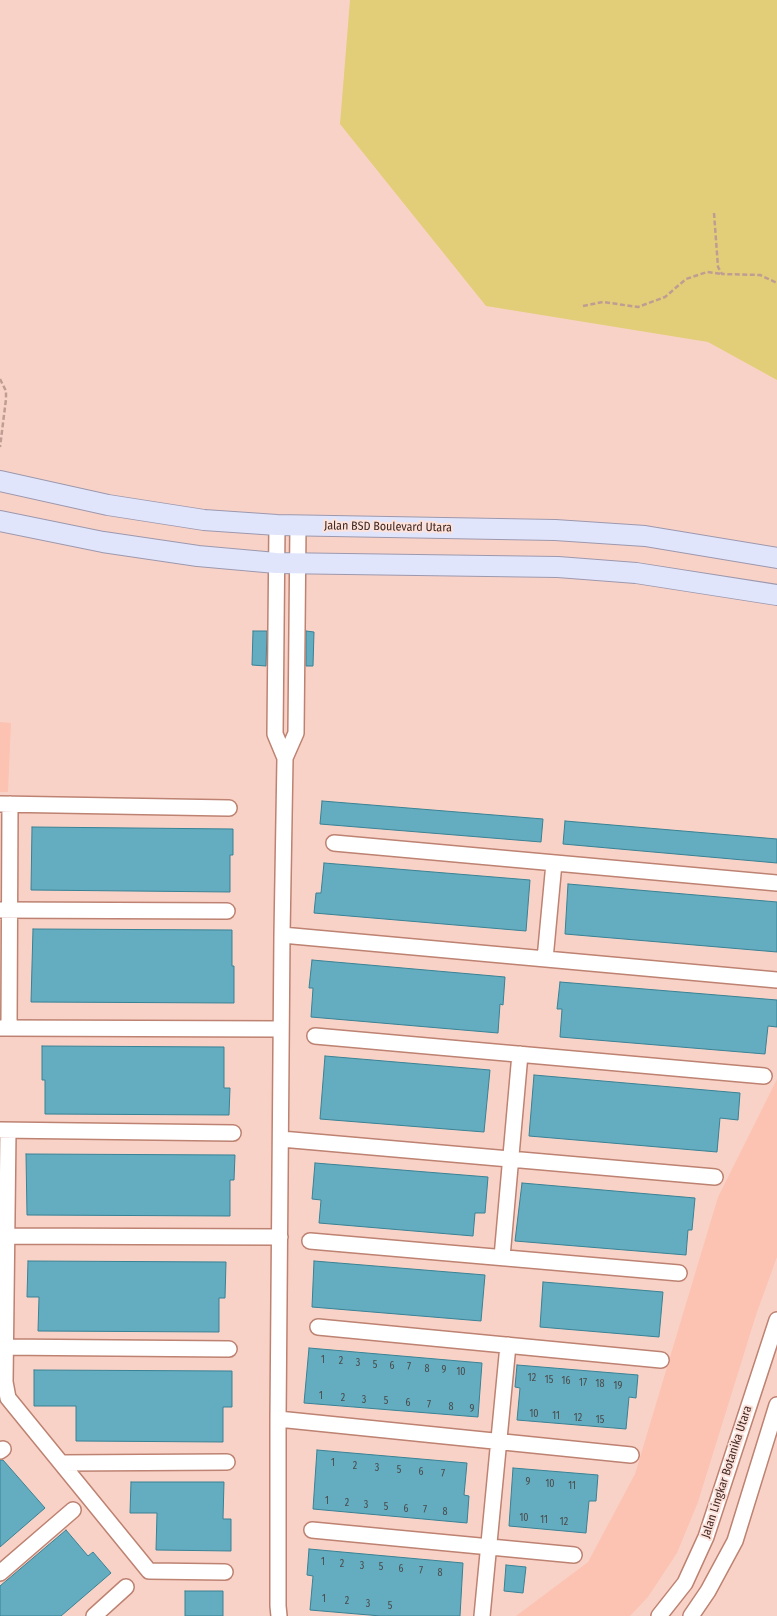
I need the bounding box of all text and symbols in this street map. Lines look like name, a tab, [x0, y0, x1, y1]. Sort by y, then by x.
street label: Jalan BSD Boulevard Utara	[324, 519, 452, 535]
house number: 1	[321, 1354, 325, 1366]
house number: 2	[339, 1355, 343, 1367]
house number: 3	[356, 1357, 360, 1369]
house number: 5	[373, 1359, 377, 1371]
house number: 6	[390, 1360, 394, 1372]
house number: 7	[407, 1361, 411, 1373]
house number: 8	[425, 1363, 429, 1375]
house number: 9	[442, 1364, 446, 1376]
house number: 10	[456, 1366, 466, 1378]
house number: 12	[528, 1372, 536, 1384]
house number: 15	[545, 1374, 553, 1386]
house number: 16	[562, 1375, 570, 1387]
house number: 17	[579, 1377, 587, 1389]
house number: 18	[596, 1378, 604, 1390]
house number: 19	[614, 1380, 622, 1392]
house number: 1	[319, 1390, 323, 1402]
house number: 2	[341, 1392, 345, 1404]
house number: 3	[362, 1394, 366, 1406]
house number: 5	[384, 1395, 388, 1407]
house number: 6	[406, 1397, 410, 1409]
house number: 7	[427, 1399, 431, 1411]
house number: 8	[449, 1401, 453, 1413]
house number: 9	[470, 1403, 474, 1415]
street label: Jalan Lingkar Botanika Utara	[699, 1404, 755, 1540]
house number: 10	[529, 1408, 539, 1420]
house number: 11	[552, 1410, 560, 1422]
house number: 12	[574, 1412, 582, 1424]
house number: 15	[596, 1414, 604, 1426]
house number: 1	[331, 1457, 335, 1469]
house number: 2	[353, 1460, 357, 1472]
house number: 3	[375, 1462, 379, 1474]
house number: 5	[397, 1464, 401, 1476]
house number: 6	[419, 1466, 423, 1478]
house number: 7	[441, 1468, 445, 1480]
house number: 9	[526, 1476, 530, 1488]
house number: 10	[545, 1478, 555, 1490]
house number: 11	[568, 1480, 576, 1492]
house number: 1	[325, 1495, 329, 1507]
house number: 2	[345, 1497, 349, 1509]
house number: 3	[364, 1499, 368, 1511]
house number: 5	[384, 1501, 388, 1513]
house number: 6	[404, 1503, 408, 1515]
house number: 7	[423, 1504, 427, 1516]
house number: 8	[443, 1506, 447, 1518]
house number: 10	[519, 1512, 529, 1524]
house number: 11	[540, 1514, 548, 1526]
house number: 12	[560, 1516, 568, 1528]
house number: 1	[321, 1556, 325, 1568]
house number: 2	[340, 1558, 344, 1570]
house number: 3	[360, 1560, 364, 1572]
house number: 5	[379, 1561, 383, 1573]
house number: 6	[399, 1563, 403, 1575]
house number: 7	[419, 1565, 423, 1577]
house number: 8	[438, 1567, 442, 1579]
house number: 1	[322, 1593, 326, 1605]
house number: 2	[345, 1595, 349, 1607]
house number: 3	[366, 1598, 370, 1610]
house number: 5	[388, 1600, 392, 1612]

